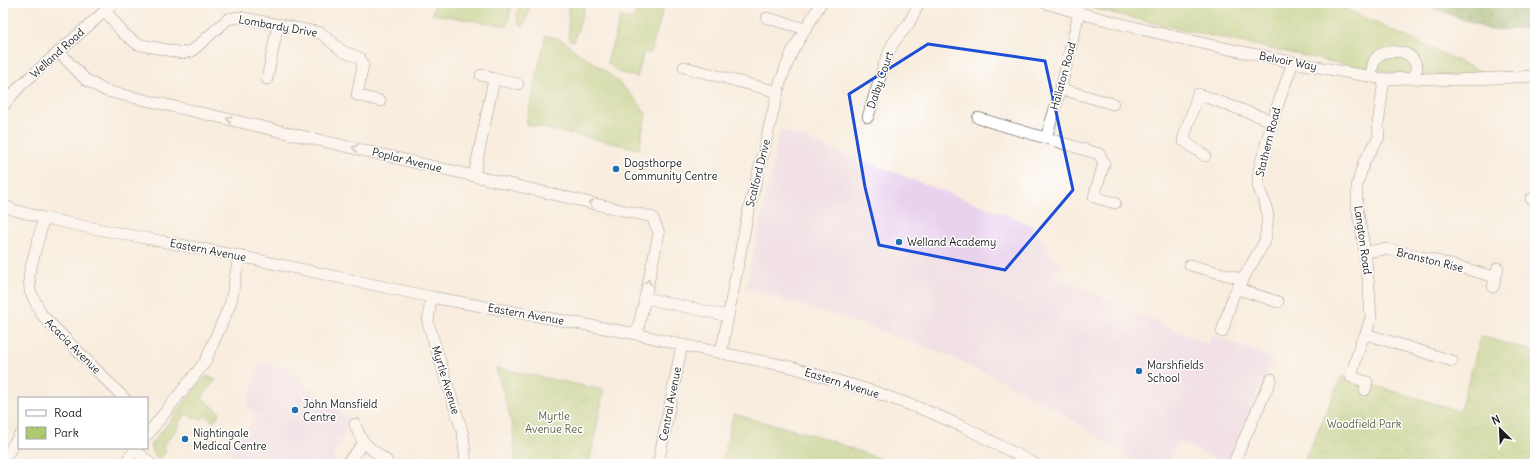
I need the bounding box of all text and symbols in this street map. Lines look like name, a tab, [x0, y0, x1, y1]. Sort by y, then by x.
street label: Lombardy Drive	[238, 12, 319, 40]
street label: Welland Road	[27, 25, 87, 81]
street label: Hallaton Road	[1047, 40, 1079, 112]
street label: Dalby Court	[864, 49, 896, 110]
street label: Belvoir Way	[1258, 49, 1318, 73]
street label: Stathern Road	[1253, 105, 1284, 178]
one-way arrow	[226, 116, 232, 124]
street label: Scalford Drive	[743, 138, 773, 208]
one-way arrow	[352, 144, 359, 153]
street label: Poplar Avenue	[371, 145, 443, 175]
place label: Dogsthorpe Community Centre	[624, 156, 717, 183]
marker: Dogsthorpe Community Centre	[611, 164, 621, 174]
one-way arrow	[588, 200, 594, 208]
street label: Langton Road	[1351, 205, 1375, 276]
place label: Welland Academy	[907, 235, 996, 249]
street label: Eastern Avenue	[169, 236, 247, 264]
marker: Welland Academy	[894, 237, 904, 247]
street label: Branston Rise	[1395, 245, 1465, 275]
one-way arrow	[644, 279, 652, 285]
street label: Eastern Avenue	[487, 300, 565, 328]
street label: Acacia Avenue	[42, 315, 104, 377]
street label: Myrtle Avenue	[429, 344, 463, 416]
place label: Marshfields School	[1147, 358, 1204, 385]
street label: Eastern Avenue	[803, 365, 881, 401]
street label: Central Avenue	[656, 366, 684, 442]
marker: Marshfields School	[1134, 366, 1144, 376]
legend	[18, 397, 148, 449]
place label: John Mansfield Centre	[303, 397, 378, 424]
text: Road	[54, 405, 82, 420]
marker: John Mansfield Centre	[290, 405, 300, 415]
park label: Myrtle Avenue Rec	[525, 409, 583, 436]
north arrow	[1480, 409, 1520, 449]
text: N	[1490, 412, 1502, 428]
park label: Woodfield Park	[1327, 417, 1402, 431]
text: Park	[54, 425, 79, 440]
place label: Nightingale Medical Centre	[193, 426, 267, 453]
marker: Nightingale Medical Centre	[180, 434, 190, 444]

